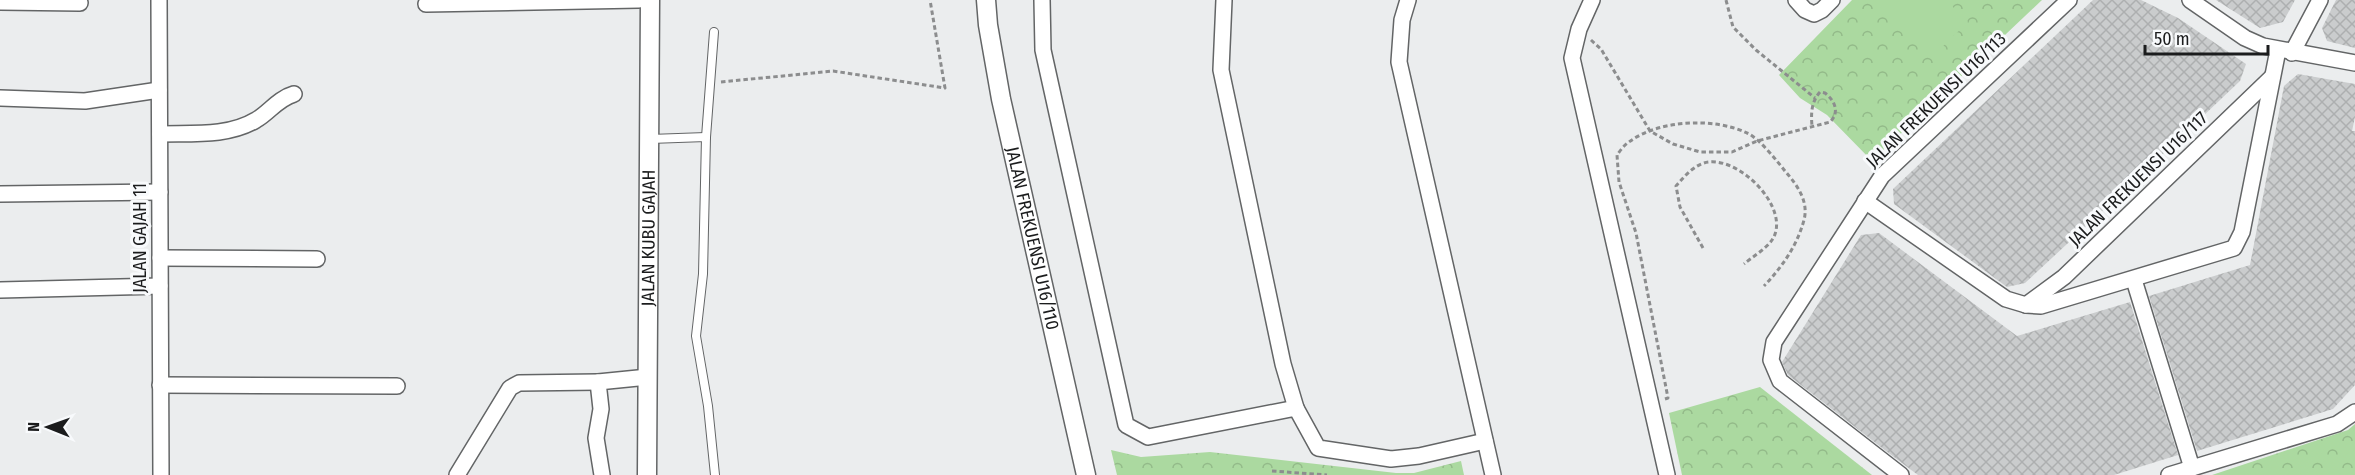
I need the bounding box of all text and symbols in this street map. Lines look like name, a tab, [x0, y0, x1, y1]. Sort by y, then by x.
scale bar	[2145, 18, 2268, 56]
street label: JALAN FREKUENSI U16/113	[1862, 28, 2010, 172]
text: 50 m	[2154, 28, 2190, 50]
street label: JALAN FREKUENSI U16/117	[2064, 107, 2212, 251]
street label: JALAN FREKUENSI U16/110	[1001, 145, 1064, 332]
street label: JALAN KUBU GAJAH	[637, 170, 660, 306]
street label: JALAN GAJAH 11	[129, 183, 151, 293]
north arrow	[18, 397, 78, 457]
text: N	[24, 422, 43, 432]

